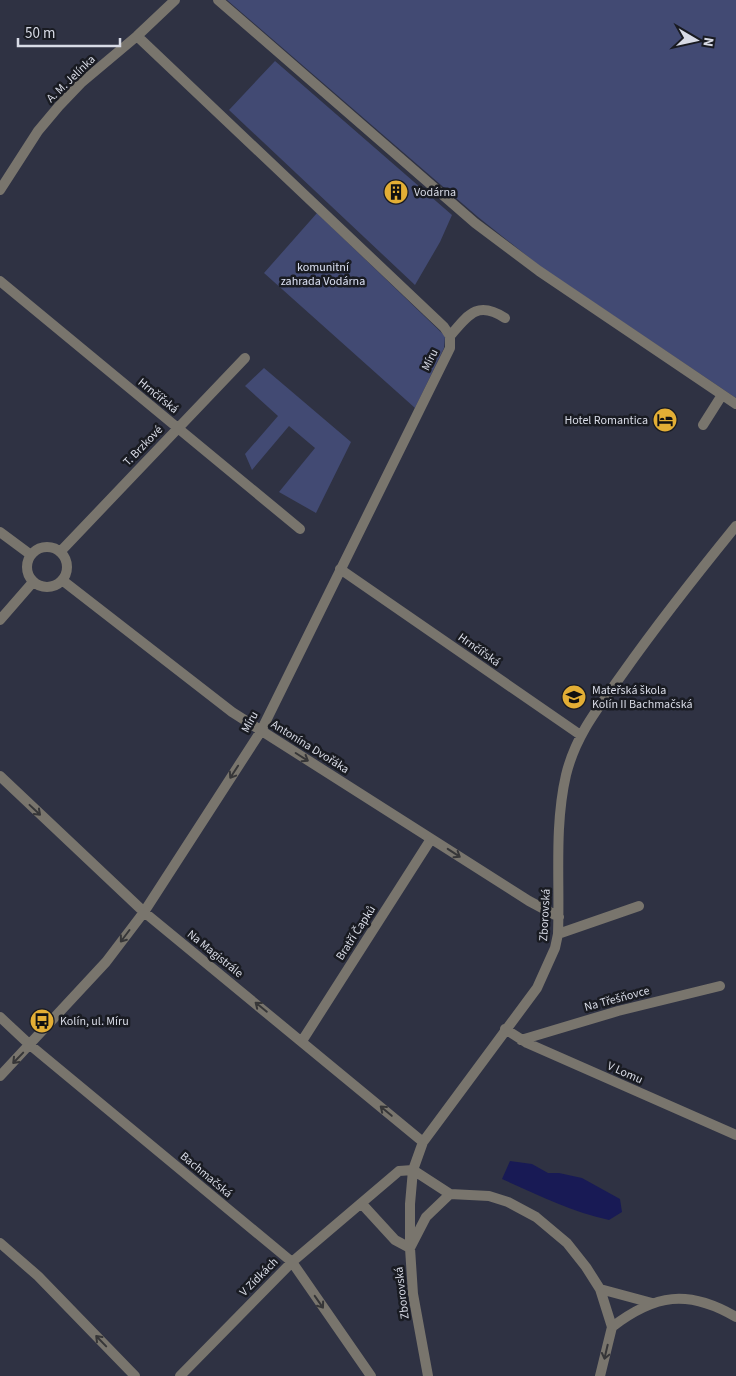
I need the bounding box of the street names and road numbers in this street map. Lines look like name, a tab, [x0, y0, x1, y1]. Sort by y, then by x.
street label: A. M. Jelínka	[43, 51, 99, 107]
street label: Míru	[417, 346, 443, 374]
street label: Hrnčířská	[134, 374, 182, 418]
street label: T. Brzkové	[119, 422, 167, 470]
street label: Hrnčířská	[454, 629, 504, 671]
street label: Míru	[237, 708, 263, 736]
street label: Antonína Dvořáka	[268, 716, 352, 778]
street label: Zborovská	[535, 888, 555, 942]
street label: Bratří Čapků	[332, 902, 380, 964]
street label: Na Magistrále	[183, 926, 247, 982]
street label: Na Třešňovce	[583, 982, 652, 1016]
street label: V Lomu	[605, 1058, 645, 1088]
street label: Bachmačská	[176, 1148, 236, 1202]
street label: V Zídkách	[236, 1254, 282, 1300]
street label: Zborovská	[390, 1266, 414, 1320]

